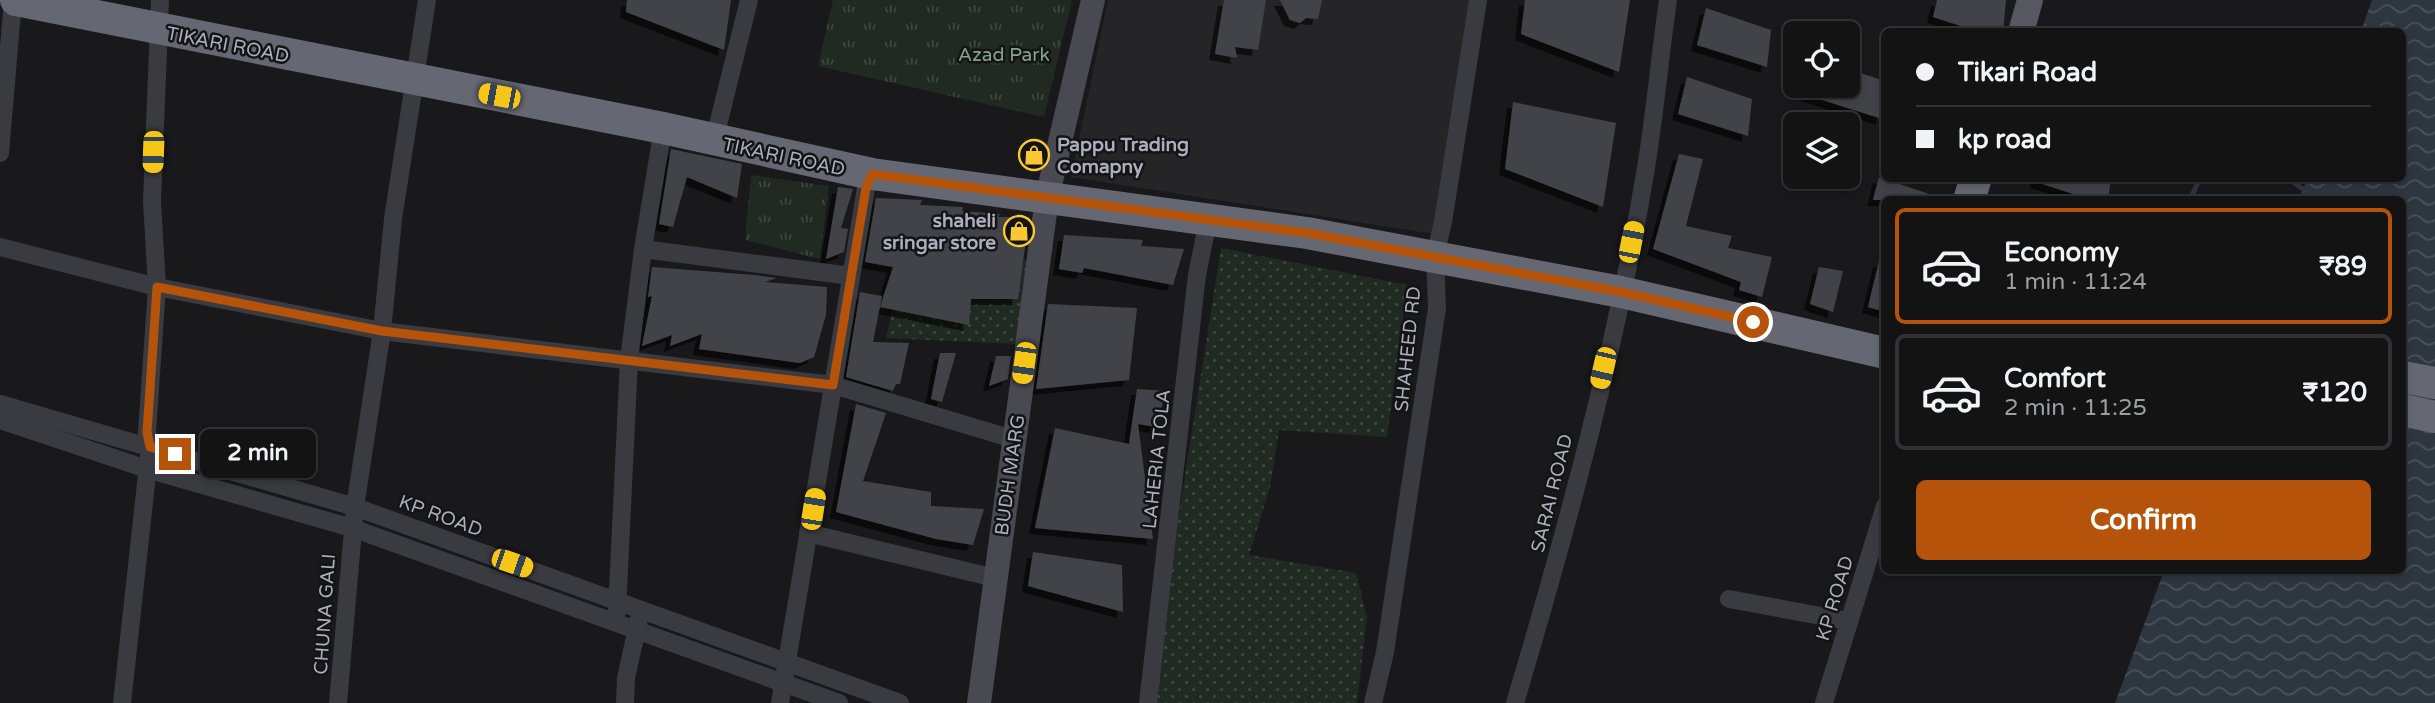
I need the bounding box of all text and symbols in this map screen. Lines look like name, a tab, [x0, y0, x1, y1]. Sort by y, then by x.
map controls	[1783, 21, 1860, 189]
button: locate	[1783, 21, 1860, 98]
street label: TIKARI ROAD	[165, 22, 291, 68]
park label: Azad Park	[958, 44, 1050, 66]
text: Tikari Road	[1958, 57, 2097, 88]
car	[477, 82, 522, 110]
button: layers	[1783, 112, 1860, 189]
text: kp road	[1958, 124, 2052, 155]
car	[142, 131, 165, 173]
street label: TIKARI ROAD	[721, 133, 847, 181]
place label: Pappu Trading Comapny	[1057, 134, 1189, 179]
shop icon: Pappu Trading Comapny	[1017, 138, 1051, 172]
place label: shaheli sringar store	[883, 210, 996, 255]
shop icon: shaheli sringar store	[1002, 214, 1036, 248]
car	[1617, 219, 1646, 265]
icon: car	[1920, 235, 1983, 298]
text: Economy	[2004, 237, 2119, 268]
text: ₹89	[2319, 251, 2367, 282]
text: 1 min · 11:24	[2004, 268, 2147, 296]
street label: SHAHEED RD	[1390, 285, 1426, 413]
route start	[1737, 306, 1769, 338]
car	[1011, 341, 1038, 385]
car	[1589, 345, 1618, 391]
icon: car	[1920, 361, 1983, 424]
text: Comfort	[2004, 363, 2106, 394]
text: ₹120	[2303, 377, 2367, 408]
street label: LAHERIA TOLA	[1139, 388, 1175, 530]
text: 2 min · 11:25	[2004, 394, 2147, 422]
street label: BUDH MARG	[991, 413, 1029, 537]
callout: 2 min	[200, 430, 315, 478]
street label: SARAI ROAD	[1527, 432, 1577, 555]
route end	[159, 438, 191, 470]
text: 2 min	[227, 439, 289, 467]
button: Confirm	[1916, 480, 2371, 560]
car	[800, 487, 827, 531]
street label: KP ROAD	[396, 491, 486, 541]
car	[489, 546, 536, 580]
street label: CHUNA GALI	[310, 553, 340, 675]
street label: KP ROAD	[1812, 553, 1858, 643]

